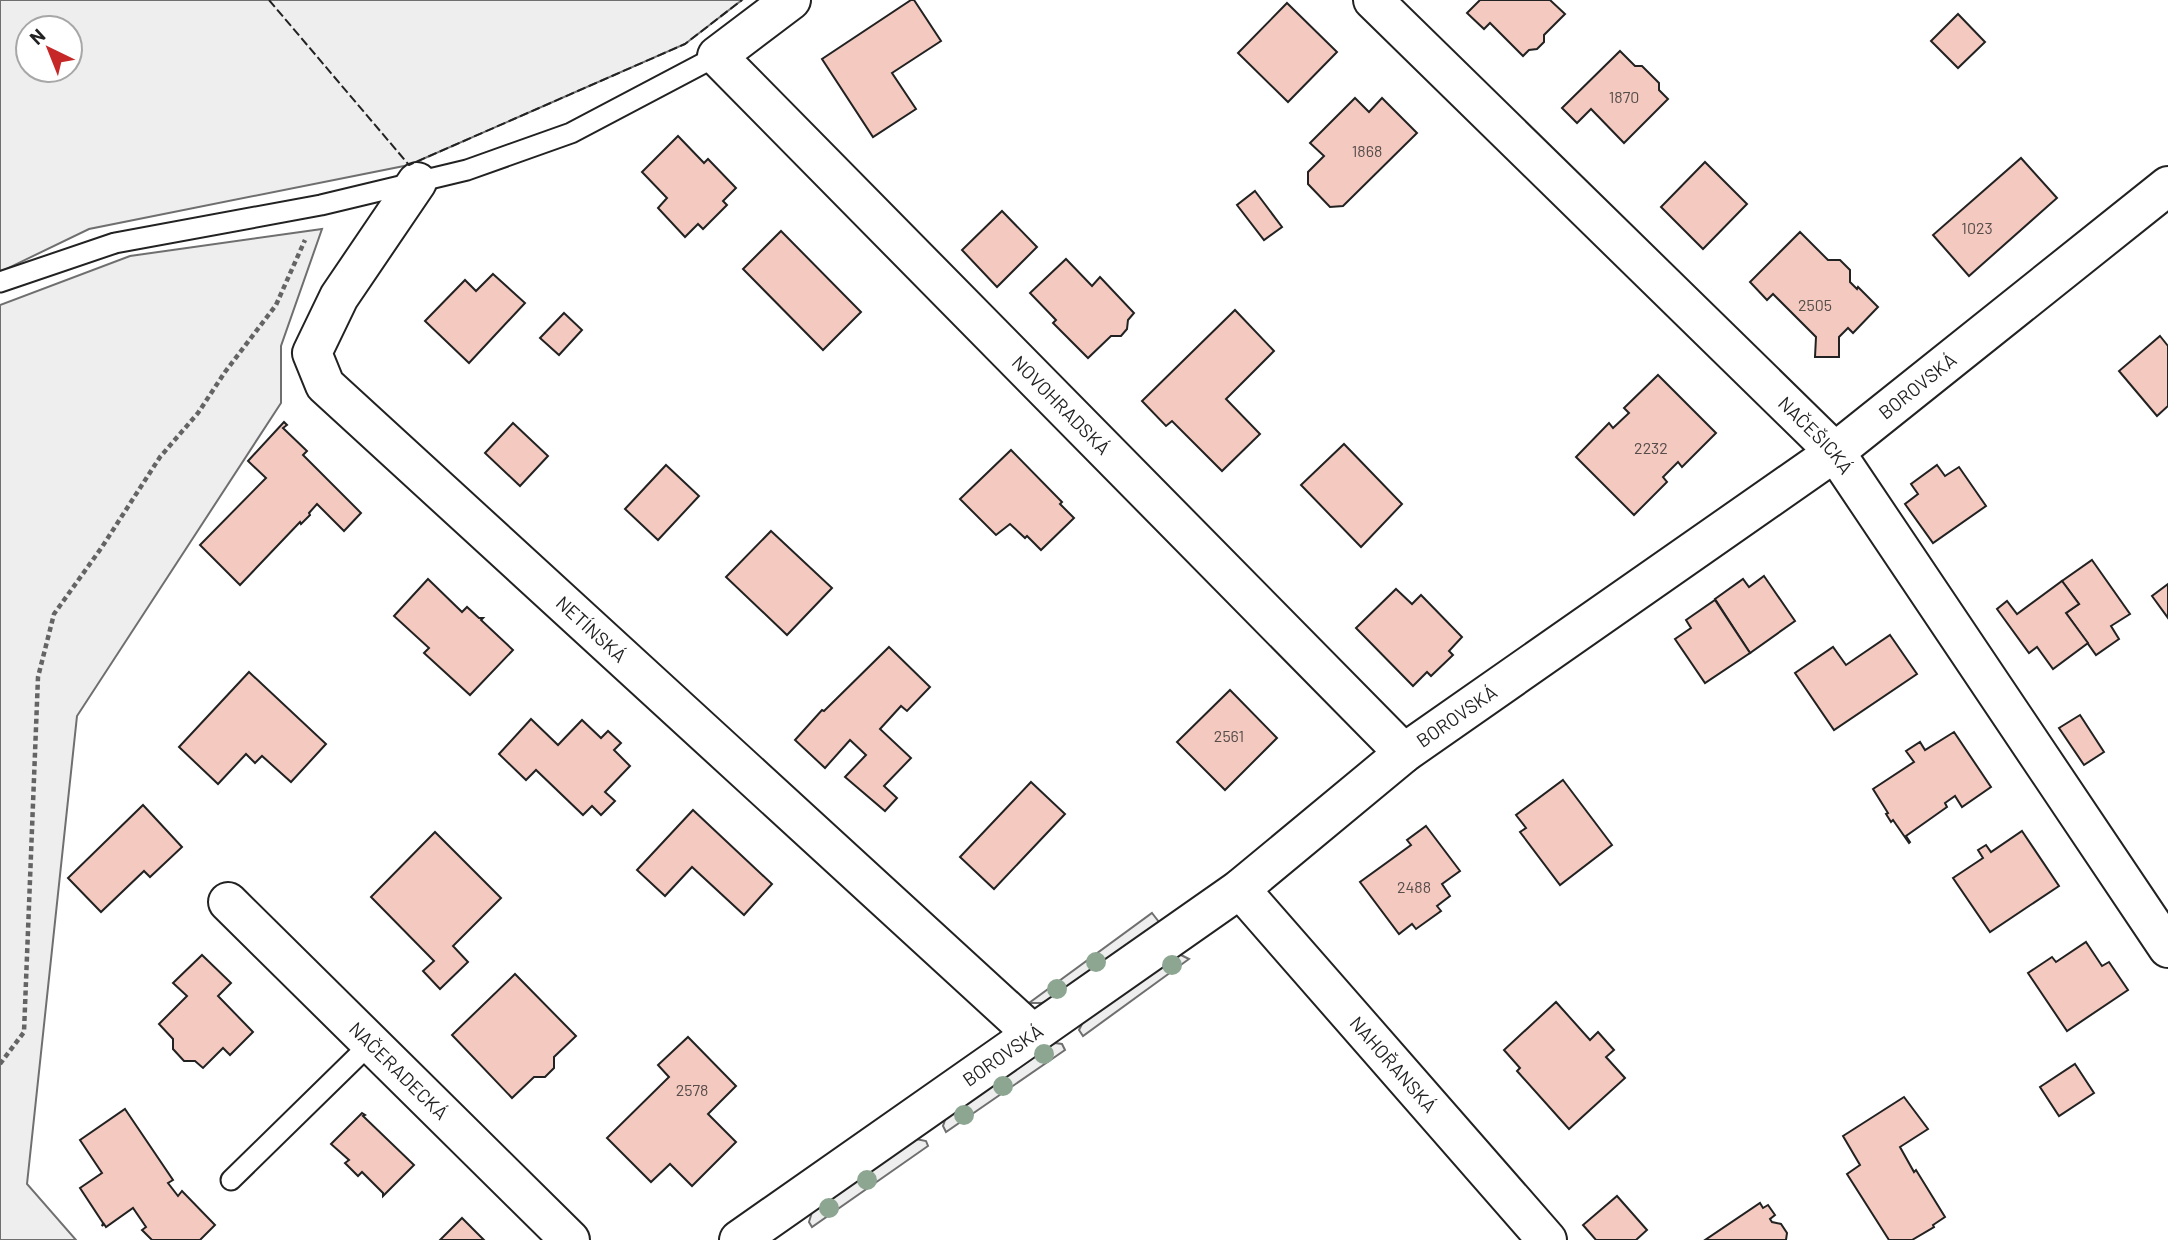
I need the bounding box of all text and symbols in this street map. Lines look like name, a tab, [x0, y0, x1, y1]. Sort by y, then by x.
north arrow	[14, 14, 84, 84]
text: N	[25, 23, 50, 49]
house number: 1870	[1609, 87, 1639, 106]
house number: 1868	[1352, 141, 1382, 160]
house number: 1023	[1961, 218, 1993, 237]
house number: 2505	[1798, 295, 1832, 314]
street label: BOROVSKÁ	[1874, 348, 1961, 424]
street label: NOVOHRADSKÁ	[1008, 350, 1115, 459]
street label: NAČEŠICKÁ	[1774, 391, 1858, 478]
house number: 2232	[1634, 438, 1668, 457]
street label: NETÍNSKÁ	[552, 591, 632, 667]
street label: BOROVSKÁ	[1412, 680, 1501, 752]
house number: 2561	[1214, 726, 1244, 745]
house number: 2488	[1397, 877, 1431, 896]
street label: NAHOŘANSKÁ	[1346, 1011, 1442, 1117]
street label: NAČERADECKÁ	[345, 1017, 453, 1124]
street label: BOROVSKÁ	[958, 1019, 1047, 1091]
house number: 2578	[676, 1080, 708, 1099]

